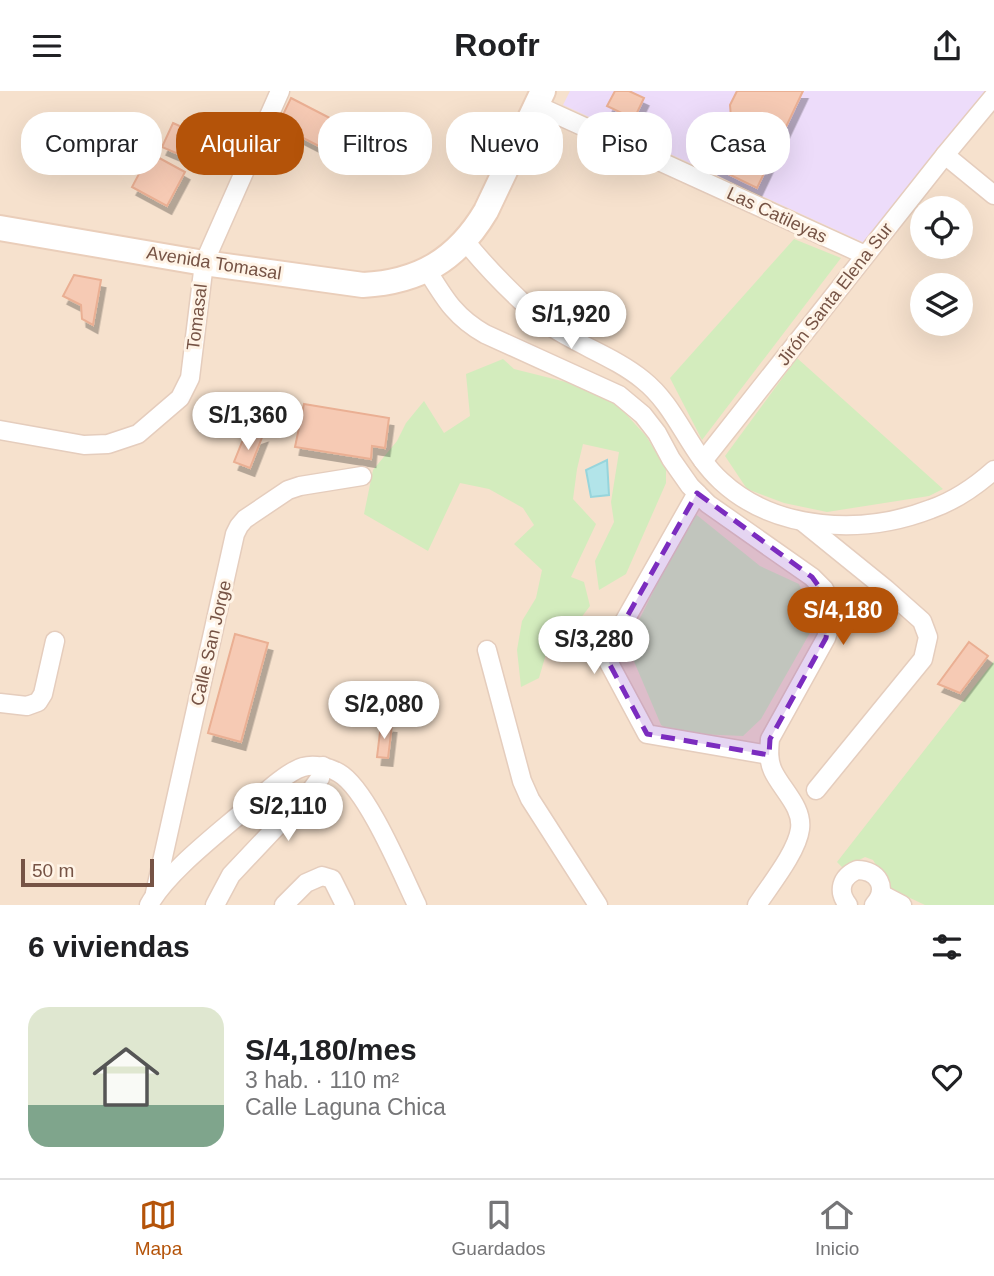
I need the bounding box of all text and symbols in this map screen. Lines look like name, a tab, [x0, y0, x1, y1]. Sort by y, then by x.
icon: menu	[28, 27, 66, 65]
text: Roofr	[454, 27, 540, 63]
icon: share	[928, 27, 966, 65]
chip: Comprar	[21, 112, 162, 175]
chip: Alquilar	[176, 112, 304, 175]
chip: Filtros	[318, 112, 432, 175]
chip: Nuevo	[446, 112, 563, 175]
chip: Piso	[577, 112, 672, 175]
chip: Casa	[686, 112, 790, 175]
street label: Las Catileyas	[724, 183, 830, 247]
map controls	[910, 196, 973, 336]
button: locate	[910, 196, 973, 259]
street label: Jirón Santa Elena Sur	[773, 219, 897, 369]
street label: Avenida Tomasal	[145, 242, 283, 284]
button: layers	[910, 273, 973, 336]
street label: Tomasal	[183, 283, 211, 351]
pin: S/1,920	[506, 292, 636, 351]
text: S/1,920	[531, 301, 611, 327]
pin: S/1,360	[183, 393, 313, 452]
text: S/1,360	[208, 402, 288, 428]
street label: Calle San Jorge	[187, 578, 235, 708]
pin: S/4,180	[778, 587, 908, 647]
text: S/4,180	[803, 597, 883, 623]
pin: S/3,280	[529, 617, 659, 676]
text: S/3,280	[554, 626, 634, 652]
pin: S/2,080	[319, 681, 449, 741]
text: S/2,080	[344, 691, 424, 717]
pin: S/2,110	[223, 783, 353, 843]
text: S/2,110	[249, 793, 327, 819]
scale bar	[21, 856, 154, 888]
text: 50 m	[32, 860, 74, 881]
icon: filters	[928, 928, 966, 966]
text: 6 viviendas	[28, 930, 190, 963]
text: S/4,180/mes	[245, 1033, 417, 1066]
icon: home	[84, 1035, 168, 1119]
icon: heart	[928, 1058, 966, 1096]
text: 3 hab. · 110 m²	[245, 1067, 399, 1093]
text: Calle Laguna Chica	[245, 1094, 446, 1120]
tab: Mapa	[135, 1196, 182, 1260]
tab: Guardados	[452, 1196, 546, 1260]
tab: Inicio	[815, 1196, 859, 1260]

